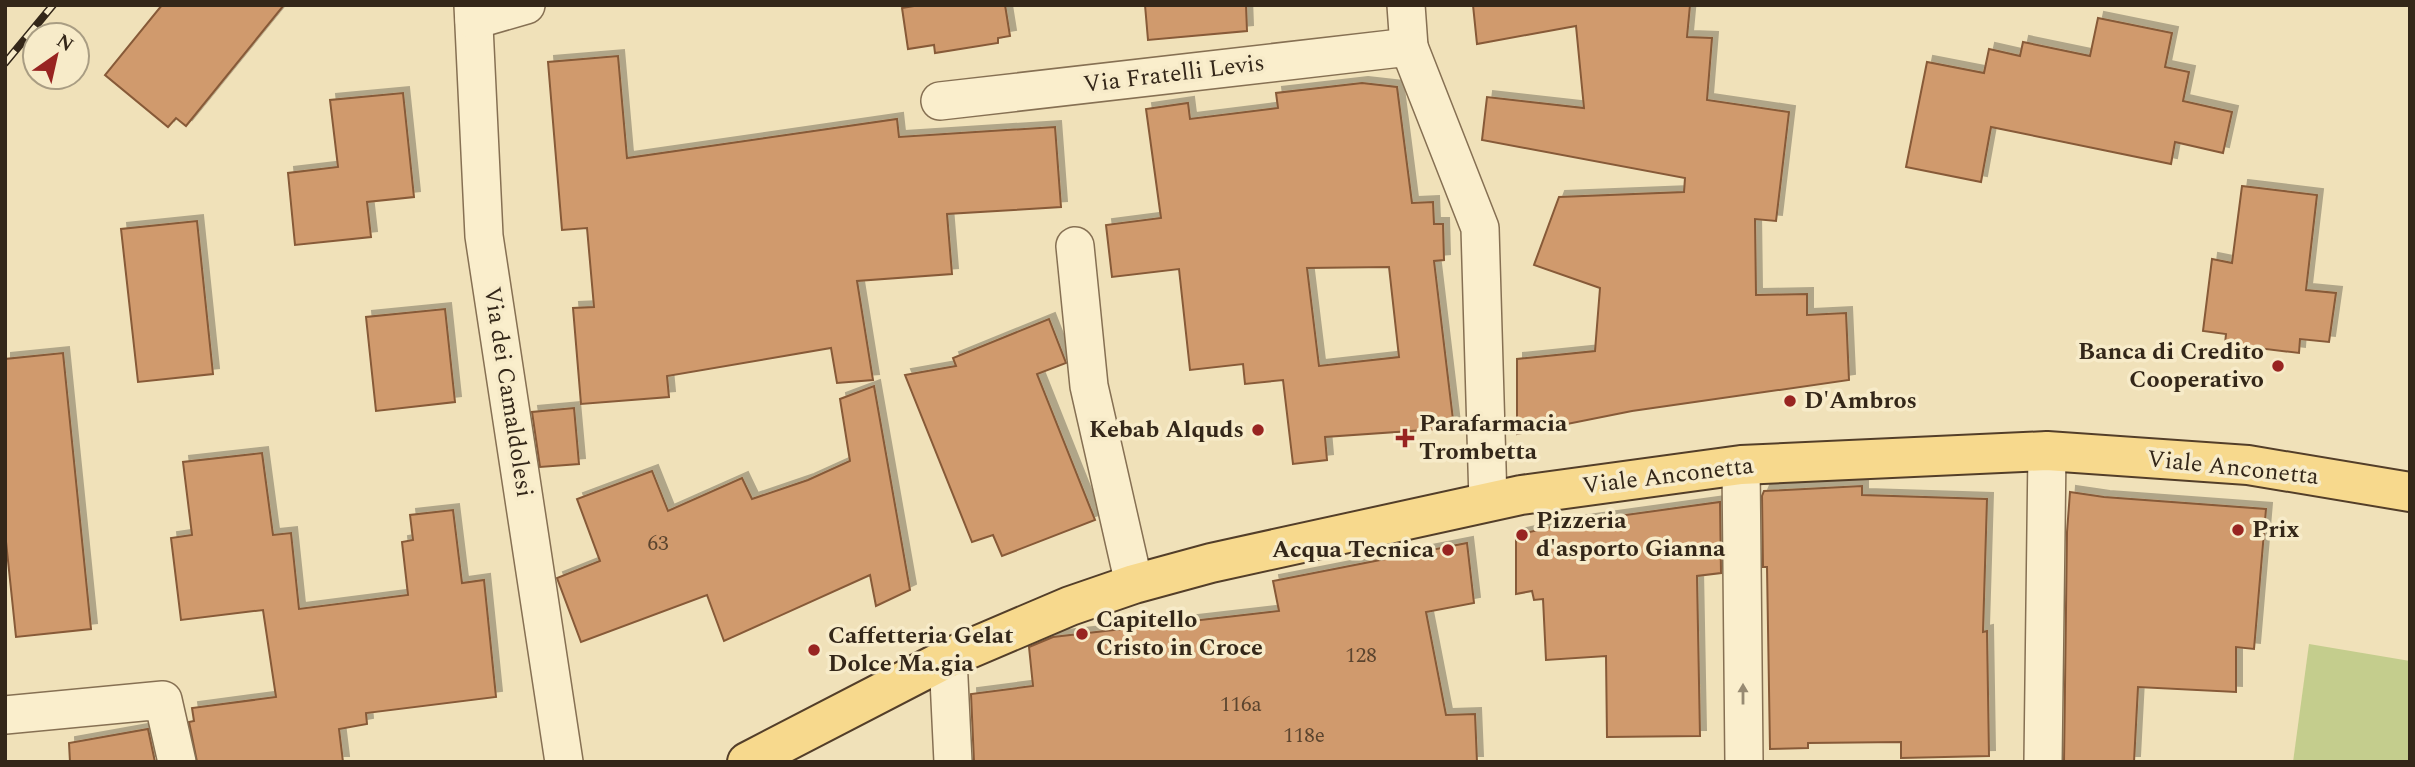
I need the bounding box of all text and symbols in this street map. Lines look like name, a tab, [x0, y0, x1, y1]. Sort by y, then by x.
north arrow	[21, 21, 91, 91]
text: N	[50, 27, 79, 60]
street label: Via Fratelli Levis	[1081, 45, 1267, 103]
street label: Via dei Camaldolesi	[474, 284, 542, 500]
place label: Banca di Credito Cooperativo	[2078, 334, 2264, 398]
marker: Banca di Credito Cooperativo	[2270, 358, 2286, 374]
place label: D'Ambros	[1804, 383, 1917, 419]
marker: D'Ambros	[1782, 393, 1798, 409]
place label: Parafarmacia Trombetta	[1419, 406, 1568, 470]
place label: Kebab Alquds	[1089, 412, 1244, 448]
marker: Kebab Alquds	[1250, 422, 1266, 438]
marker: Parafarmacia Trombetta	[1397, 430, 1413, 446]
street label: Viale Anconetta	[2145, 441, 2321, 495]
street label: Viale Anconetta	[1580, 448, 1756, 504]
place label: Pizzeria d'asporto Gianna	[1536, 503, 1726, 567]
place label: Prix	[2252, 512, 2300, 548]
marker: Prix	[2230, 522, 2246, 538]
marker: Pizzeria d'asporto Gianna	[1514, 527, 1530, 543]
house number: 63	[648, 528, 669, 560]
place label: Acqua Tecnica	[1272, 532, 1435, 568]
marker: Acqua Tecnica	[1440, 542, 1456, 558]
place label: Capitello Cristo in Croce	[1096, 602, 1263, 666]
place label: Caffetteria Gelat Dolce Ma.gia	[828, 618, 1014, 682]
marker: Capitello Cristo in Croce	[1074, 626, 1090, 642]
house number: 128	[1345, 640, 1377, 672]
marker: Caffetteria Gelat Dolce Ma.gia	[806, 642, 822, 658]
one-way arrow	[1737, 682, 1749, 704]
house number: 116a	[1220, 689, 1263, 721]
house number: 118e	[1283, 720, 1325, 752]

